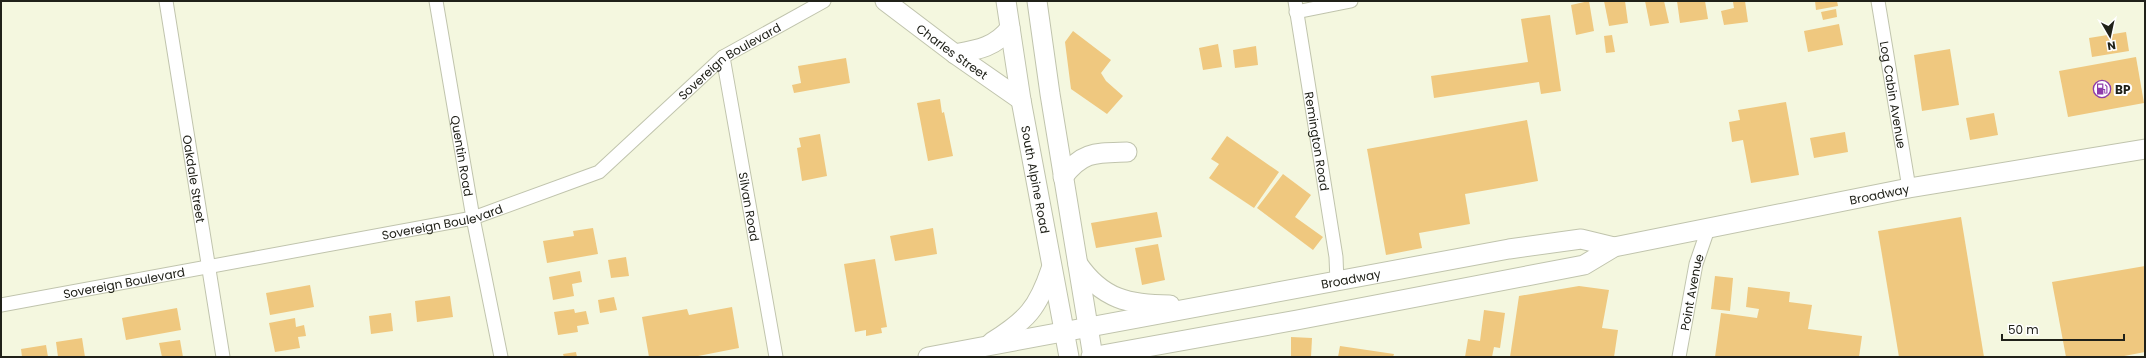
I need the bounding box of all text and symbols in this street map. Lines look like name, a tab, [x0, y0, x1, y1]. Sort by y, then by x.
north arrow	[2090, 16, 2130, 56]
street label: Sovereign Boulevard	[674, 18, 784, 103]
street label: Charles Street	[913, 19, 991, 83]
text: N	[2106, 37, 2117, 54]
street label: Log Cabin Avenue	[1876, 40, 1911, 150]
fuel station icon: BP	[2092, 79, 2112, 99]
place label: BP	[2115, 81, 2131, 98]
street label: Remington Road	[1301, 90, 1334, 192]
street label: Quentin Road	[447, 114, 478, 197]
street label: South Alpine Road	[1017, 124, 1054, 235]
street label: Oakdale Street	[179, 134, 210, 224]
street label: Silvan Road	[735, 171, 764, 243]
street label: Broadway	[1848, 180, 1911, 208]
street label: Sovereign Boulevard	[380, 199, 505, 243]
street label: Point Avenue	[1675, 251, 1707, 332]
street label: Sovereign Boulevard	[62, 263, 186, 302]
street label: Broadway	[1319, 264, 1382, 292]
scale bar	[2002, 316, 2124, 342]
text: 50 m	[2008, 321, 2039, 338]

